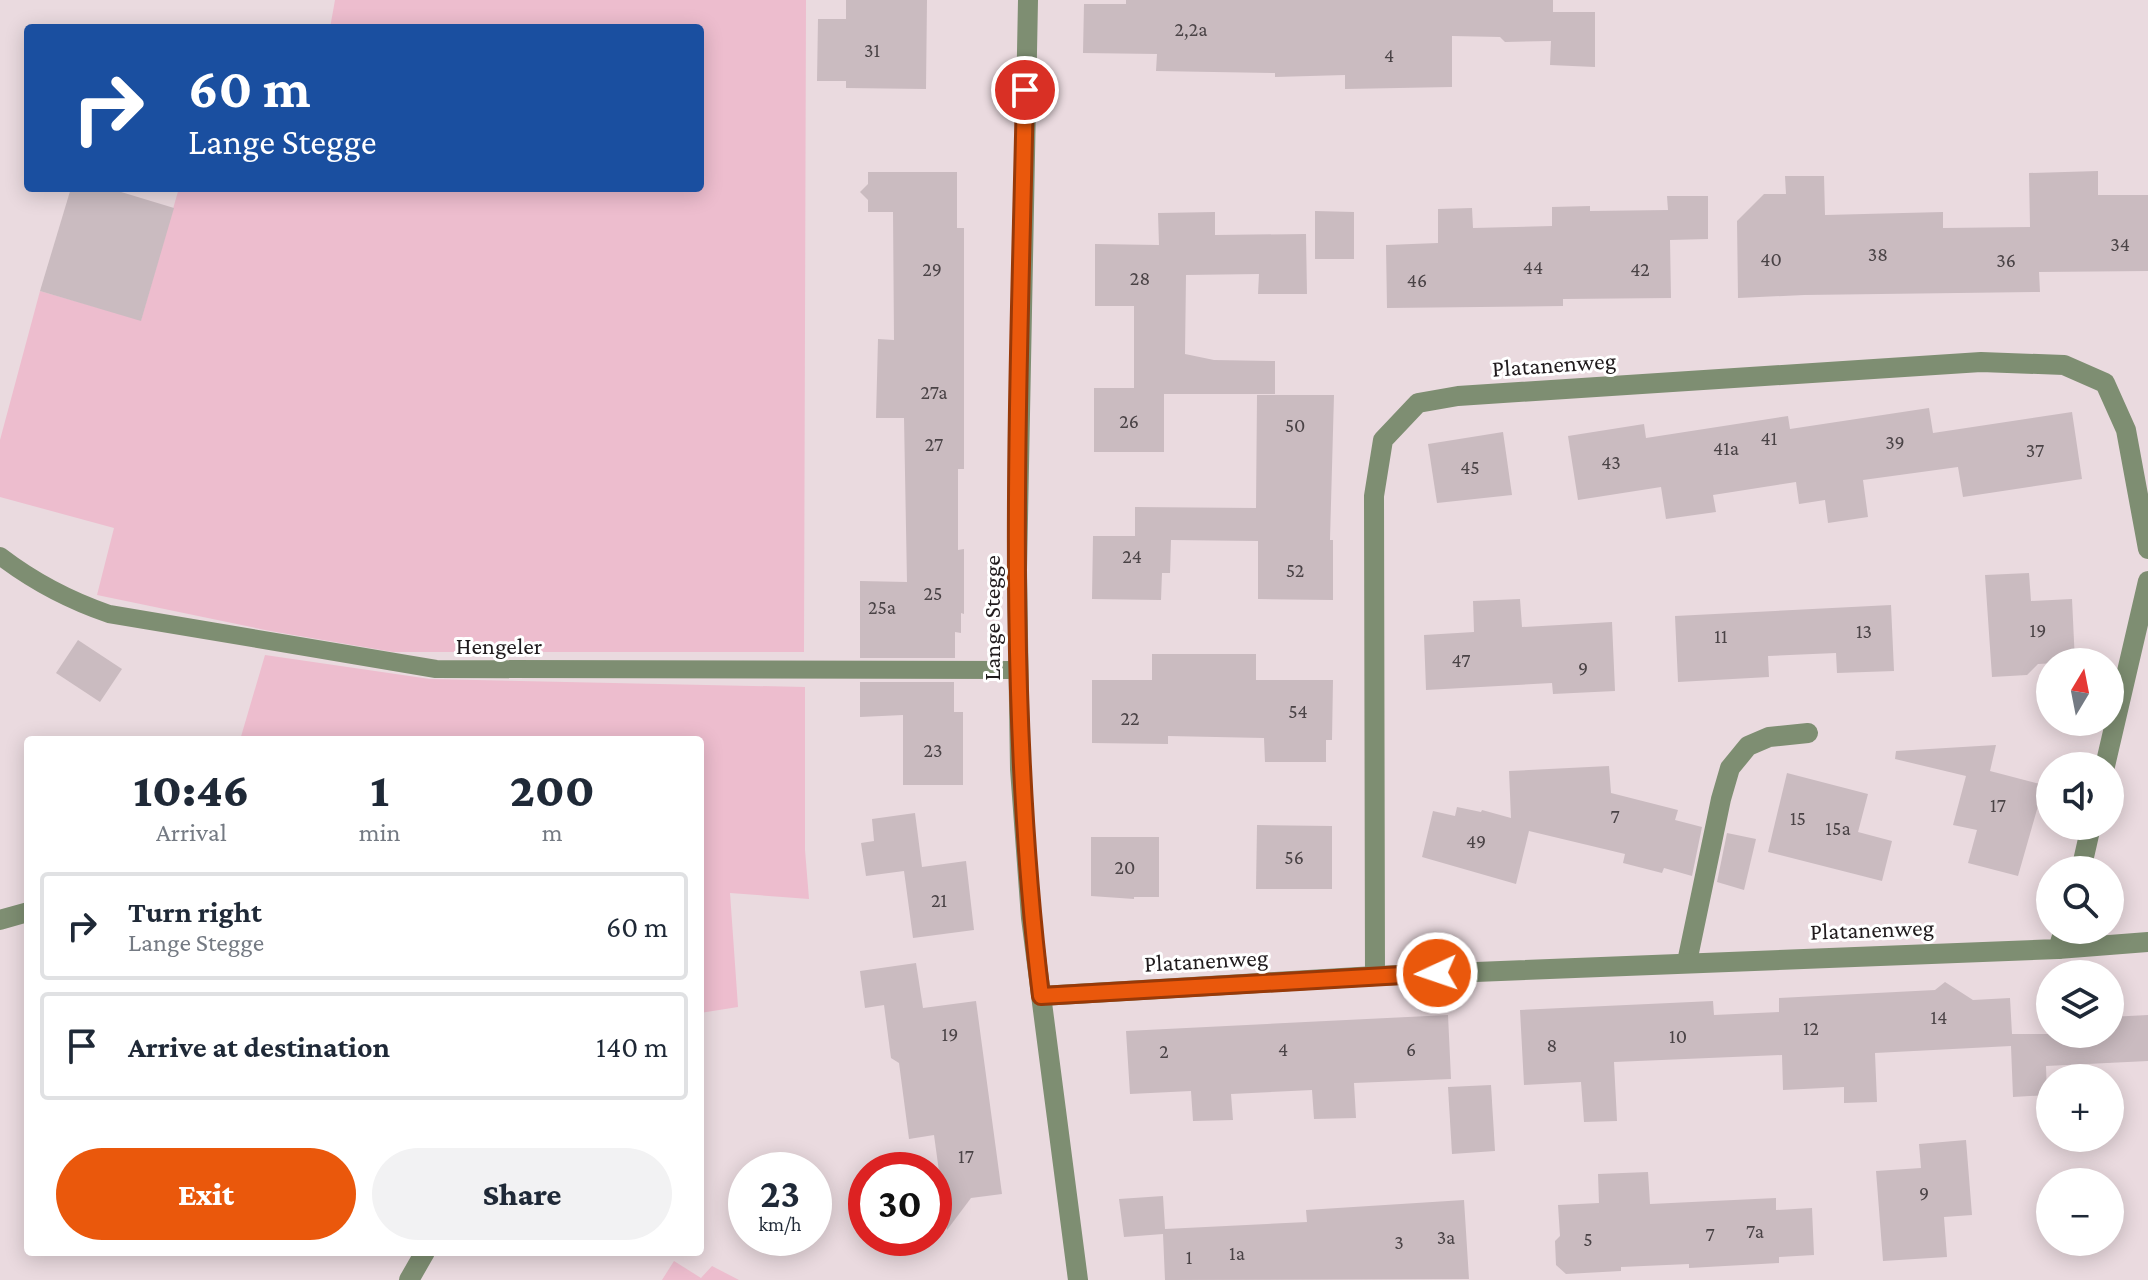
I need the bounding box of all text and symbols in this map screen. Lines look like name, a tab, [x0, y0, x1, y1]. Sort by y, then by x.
house number: 2,2a	[1175, 18, 1207, 40]
house number: 31	[864, 39, 880, 61]
house number: 4	[1384, 44, 1394, 66]
icon: right	[56, 56, 160, 160]
pin	[991, 56, 1059, 124]
text: 60 m	[188, 57, 311, 119]
icon: arrive	[1003, 68, 1047, 112]
text: Lange Stegge	[188, 122, 377, 162]
house number: 34	[2110, 233, 2130, 255]
house number: 38	[1868, 243, 1888, 265]
house number: 40	[1760, 248, 1782, 270]
house number: 36	[1996, 249, 2016, 271]
house number: 44	[1523, 256, 1543, 278]
house number: 29	[922, 258, 942, 280]
house number: 42	[1630, 258, 1650, 280]
house number: 28	[1130, 267, 1150, 289]
house number: 46	[1407, 269, 1427, 291]
street label: Platanenweg	[1491, 346, 1617, 382]
house number: 27a	[920, 381, 948, 403]
house number: 26	[1119, 410, 1139, 432]
house number: 50	[1285, 414, 1305, 436]
house number: 41	[1761, 427, 1777, 449]
house number: 39	[1885, 431, 1905, 453]
house number: 27	[925, 433, 943, 455]
house number: 41a	[1713, 437, 1739, 459]
house number: 37	[2026, 439, 2044, 461]
house number: 43	[1601, 451, 1621, 473]
house number: 45	[1460, 456, 1480, 478]
house number: 24	[1122, 545, 1142, 567]
street label: Lange Stegge	[978, 555, 1005, 681]
house number: 52	[1286, 559, 1304, 581]
house number: 25	[924, 582, 942, 604]
house number: 25a	[868, 596, 896, 618]
house number: 19	[2030, 619, 2046, 641]
house number: 13	[1856, 620, 1872, 642]
house number: 11	[1714, 625, 1728, 647]
street label: Hengeler	[456, 632, 543, 659]
north arrow	[2036, 648, 2124, 736]
map controls	[2036, 648, 2124, 1256]
house number: 47	[1452, 649, 1470, 671]
house number: 9	[1578, 657, 1588, 679]
house number: 54	[1288, 700, 1308, 722]
house number: 22	[1121, 707, 1139, 729]
house number: 23	[923, 739, 943, 761]
button: sound	[2036, 752, 2124, 840]
text: 10:46	[133, 763, 250, 816]
text: 1	[370, 763, 389, 816]
text: 200	[510, 763, 595, 816]
house number: 17	[1990, 794, 2006, 816]
house number: 7	[1610, 805, 1620, 827]
house number: 15	[1790, 807, 1806, 829]
house number: 15a	[1825, 817, 1851, 839]
text: Arrival	[156, 818, 227, 847]
text: min	[359, 818, 400, 847]
text: m	[542, 818, 563, 847]
house number: 49	[1466, 830, 1486, 852]
house number: 56	[1284, 846, 1304, 868]
house number: 20	[1115, 856, 1135, 878]
button: search	[2036, 856, 2124, 944]
house number: 21	[931, 889, 947, 911]
text: Turn right	[128, 895, 262, 928]
icon: right	[60, 904, 104, 948]
text: 60 m	[606, 910, 668, 943]
street label: Platanenweg	[1809, 913, 1935, 945]
text: Lange Stegge	[128, 928, 264, 957]
position arrow	[1395, 931, 1479, 1015]
street label: Platanenweg	[1143, 943, 1269, 977]
button: layers	[2036, 960, 2124, 1048]
house number: 14	[1931, 1006, 1947, 1028]
house number: 12	[1803, 1017, 1819, 1039]
house number: 19	[942, 1023, 958, 1045]
icon: arrive	[60, 1024, 104, 1068]
house number: 10	[1669, 1025, 1687, 1047]
text: Arrive at destination	[128, 1030, 390, 1063]
text: 140 m	[596, 1030, 668, 1063]
house number: 8	[1547, 1034, 1557, 1056]
house number: 4	[1278, 1038, 1288, 1060]
house number: 6	[1406, 1038, 1416, 1060]
house number: 2	[1159, 1040, 1169, 1062]
button: +	[2036, 1064, 2124, 1152]
house number: 17	[958, 1145, 974, 1167]
button: Exit	[56, 1148, 356, 1240]
button: Share	[372, 1148, 672, 1240]
speed limit sign: 30	[848, 1152, 952, 1256]
button: −	[2036, 1168, 2124, 1256]
text: 23	[760, 1171, 800, 1216]
house number: 9	[1919, 1182, 1929, 1204]
text: km/h	[758, 1213, 802, 1235]
house number: 7a	[1746, 1220, 1764, 1242]
house number: 7	[1705, 1223, 1715, 1245]
house number: 3a	[1437, 1226, 1455, 1248]
house number: 5	[1583, 1228, 1593, 1250]
house number: 3	[1394, 1231, 1404, 1253]
house number: 1a	[1229, 1242, 1245, 1264]
house number: 1	[1186, 1246, 1192, 1268]

